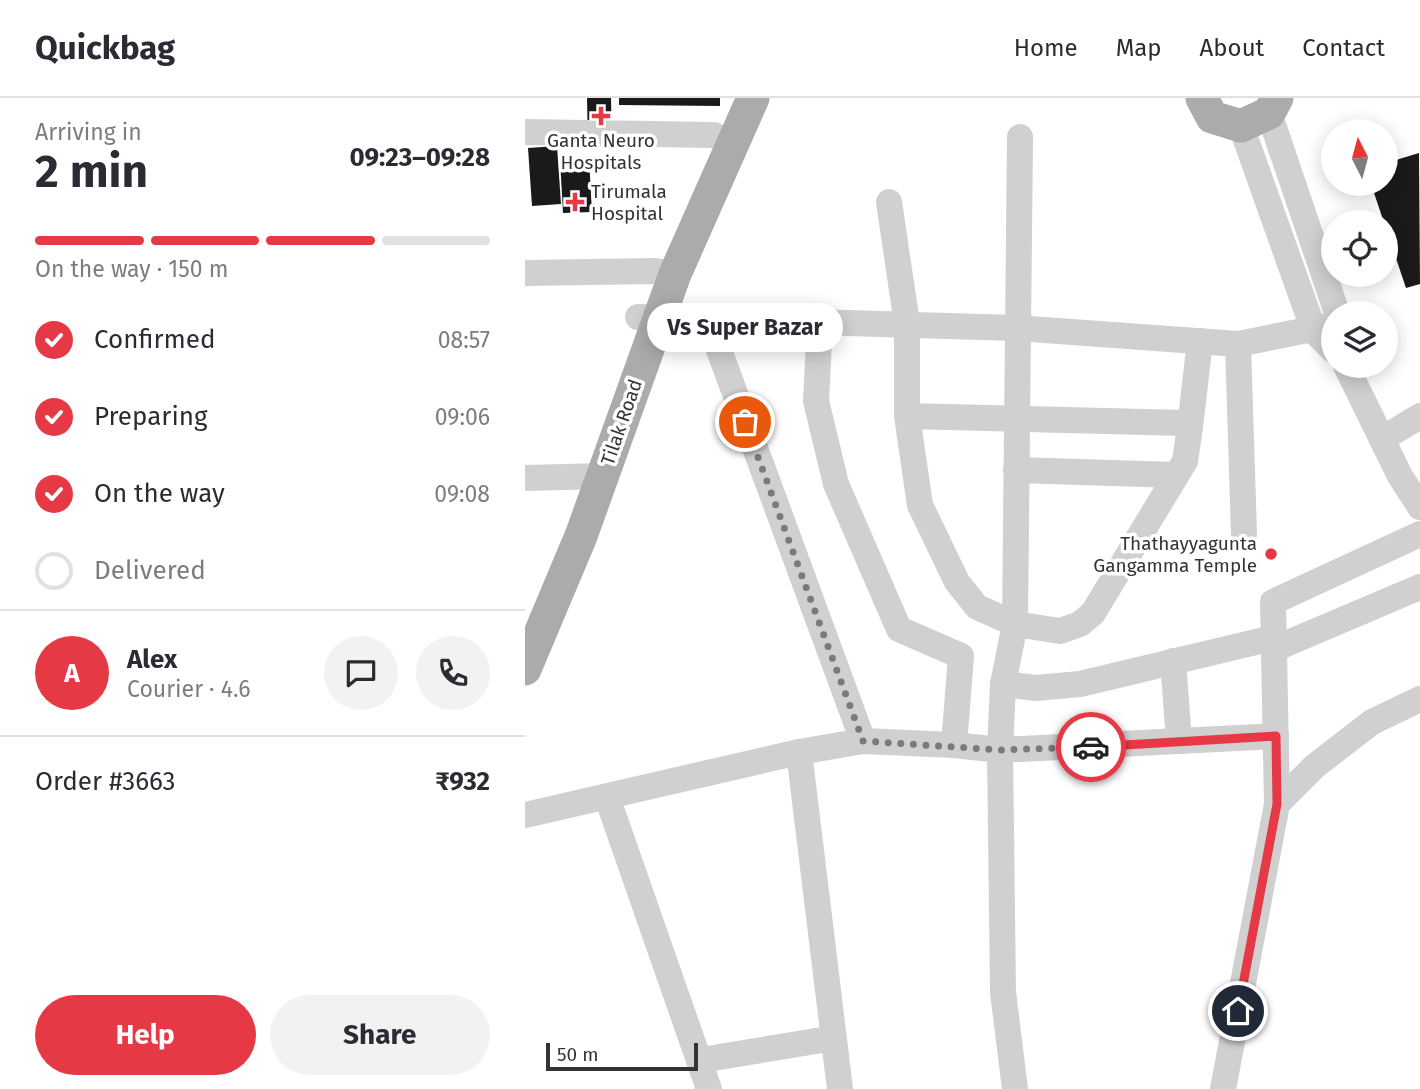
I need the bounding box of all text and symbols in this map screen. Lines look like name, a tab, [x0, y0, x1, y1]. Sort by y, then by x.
text: Quickbag	[35, 28, 175, 68]
text: Home	[1014, 34, 1078, 62]
text: Map	[1116, 34, 1162, 62]
text: About	[1200, 34, 1264, 62]
text: Contact	[1302, 34, 1385, 62]
marker: Ganta Neuro Hospitals	[591, 106, 611, 126]
text: Arriving in	[35, 118, 142, 146]
north arrow	[1321, 119, 1398, 196]
map controls	[1321, 119, 1398, 378]
place label: Ganta Neuro Hospitals	[547, 129, 655, 174]
text: 09:23–09:28	[350, 142, 490, 173]
text: 2 min	[35, 144, 148, 199]
place label: Tirumala Hospital	[591, 180, 667, 225]
marker: Tirumala Hospital	[565, 192, 585, 212]
button: locate	[1321, 210, 1398, 287]
text: On the way · 150 m	[35, 255, 228, 283]
button: layers	[1321, 301, 1398, 378]
callout: Vs Super Bazar	[647, 303, 843, 352]
text: Vs Super Bazar	[667, 313, 823, 341]
icon: check	[35, 321, 73, 359]
text: Confirmed	[94, 324, 215, 355]
text: 08:57	[438, 326, 490, 354]
street label: Tilak Road	[596, 376, 647, 468]
pin	[715, 392, 775, 452]
icon: check	[35, 398, 73, 436]
text: Preparing	[94, 401, 207, 432]
text: 09:06	[435, 403, 490, 431]
icon: bag	[726, 403, 764, 441]
icon: check	[35, 475, 73, 513]
text: On the way	[94, 478, 225, 509]
text: 09:08	[434, 480, 490, 508]
place label: Thathayyagunta Gangamma Temple	[1093, 532, 1257, 577]
marker: Thathayyagunta Gangamma Temple	[1263, 546, 1279, 562]
text: Delivered	[94, 555, 206, 586]
button: chat	[324, 636, 398, 710]
button: phone	[416, 636, 490, 710]
text: Alex	[127, 644, 177, 675]
text: A	[64, 658, 80, 689]
text: Courier · 4.6	[127, 675, 251, 703]
courier	[1056, 712, 1126, 782]
icon: car	[1072, 728, 1110, 766]
text: Order #3663	[35, 766, 176, 797]
text: ₹932	[435, 766, 490, 797]
pin	[1208, 981, 1268, 1041]
icon: home	[1219, 992, 1257, 1030]
button: Help	[35, 995, 256, 1075]
button: Share	[270, 995, 490, 1075]
scale bar	[546, 1040, 698, 1072]
text: 50 m	[557, 1043, 598, 1066]

